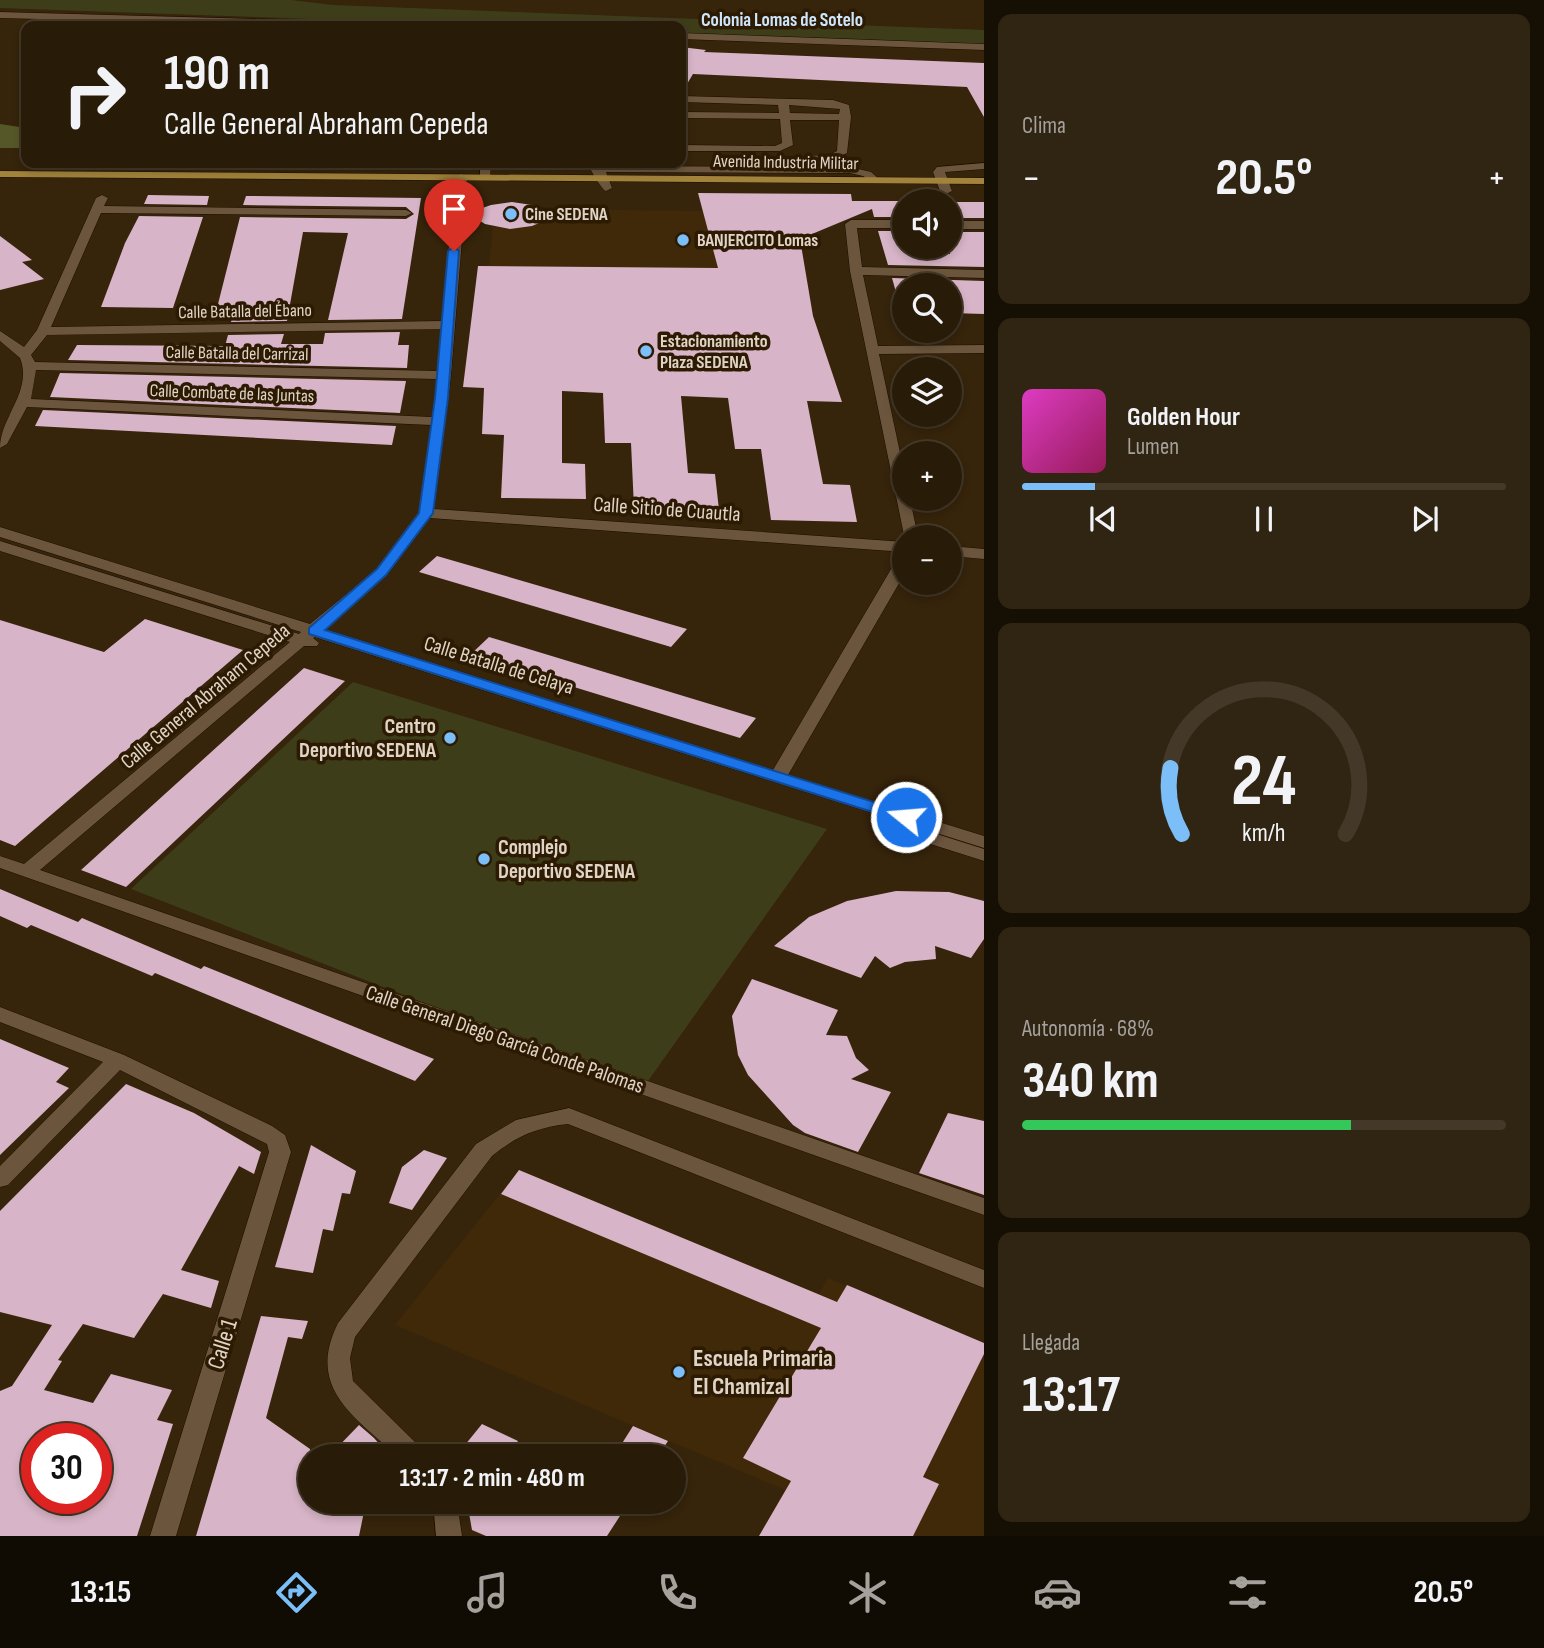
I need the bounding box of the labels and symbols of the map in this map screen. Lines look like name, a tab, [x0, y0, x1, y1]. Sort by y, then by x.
district label: Colonia Lomas de Sotelo	[701, 9, 863, 32]
street label: Avenida Industria Militar	[712, 151, 859, 174]
pin	[424, 179, 484, 251]
place label: Cine SEDENA	[525, 204, 608, 225]
marker: Cine SEDENA	[503, 206, 519, 222]
place label: BANJERCITO Lomas	[697, 230, 818, 251]
marker: BANJERCITO Lomas	[675, 232, 691, 248]
street label: Calle Batalla del Ébano	[178, 300, 312, 323]
place label: Estacionamiento Plaza SEDENA	[660, 331, 768, 373]
street label: Calle Batalla del Carrizal	[165, 342, 309, 365]
marker: Estacionamiento Plaza SEDENA	[638, 343, 654, 359]
street label: Calle Combate de las Juntas	[149, 380, 315, 407]
street label: Calle Sitio de Cuautla	[593, 492, 741, 527]
street label: Calle General Abraham Cepeda	[116, 618, 295, 774]
street label: Calle Batalla de Celaya	[421, 631, 577, 700]
place label: Centro Deportivo SEDENA	[299, 714, 437, 763]
marker: Centro Deportivo SEDENA	[442, 730, 458, 746]
position arrow	[869, 780, 943, 854]
place label: Complejo Deportivo SEDENA	[498, 835, 636, 884]
marker: Complejo Deportivo SEDENA	[476, 851, 492, 867]
street label: Calle General Diego García Conde Palomas	[363, 980, 647, 1099]
street label: Calle 1	[201, 1315, 244, 1373]
place label: Escuela Primaria El Chamizal	[693, 1344, 833, 1401]
marker: Escuela Primaria El Chamizal	[671, 1364, 687, 1380]
speed limit sign: 30	[21, 1423, 112, 1514]

